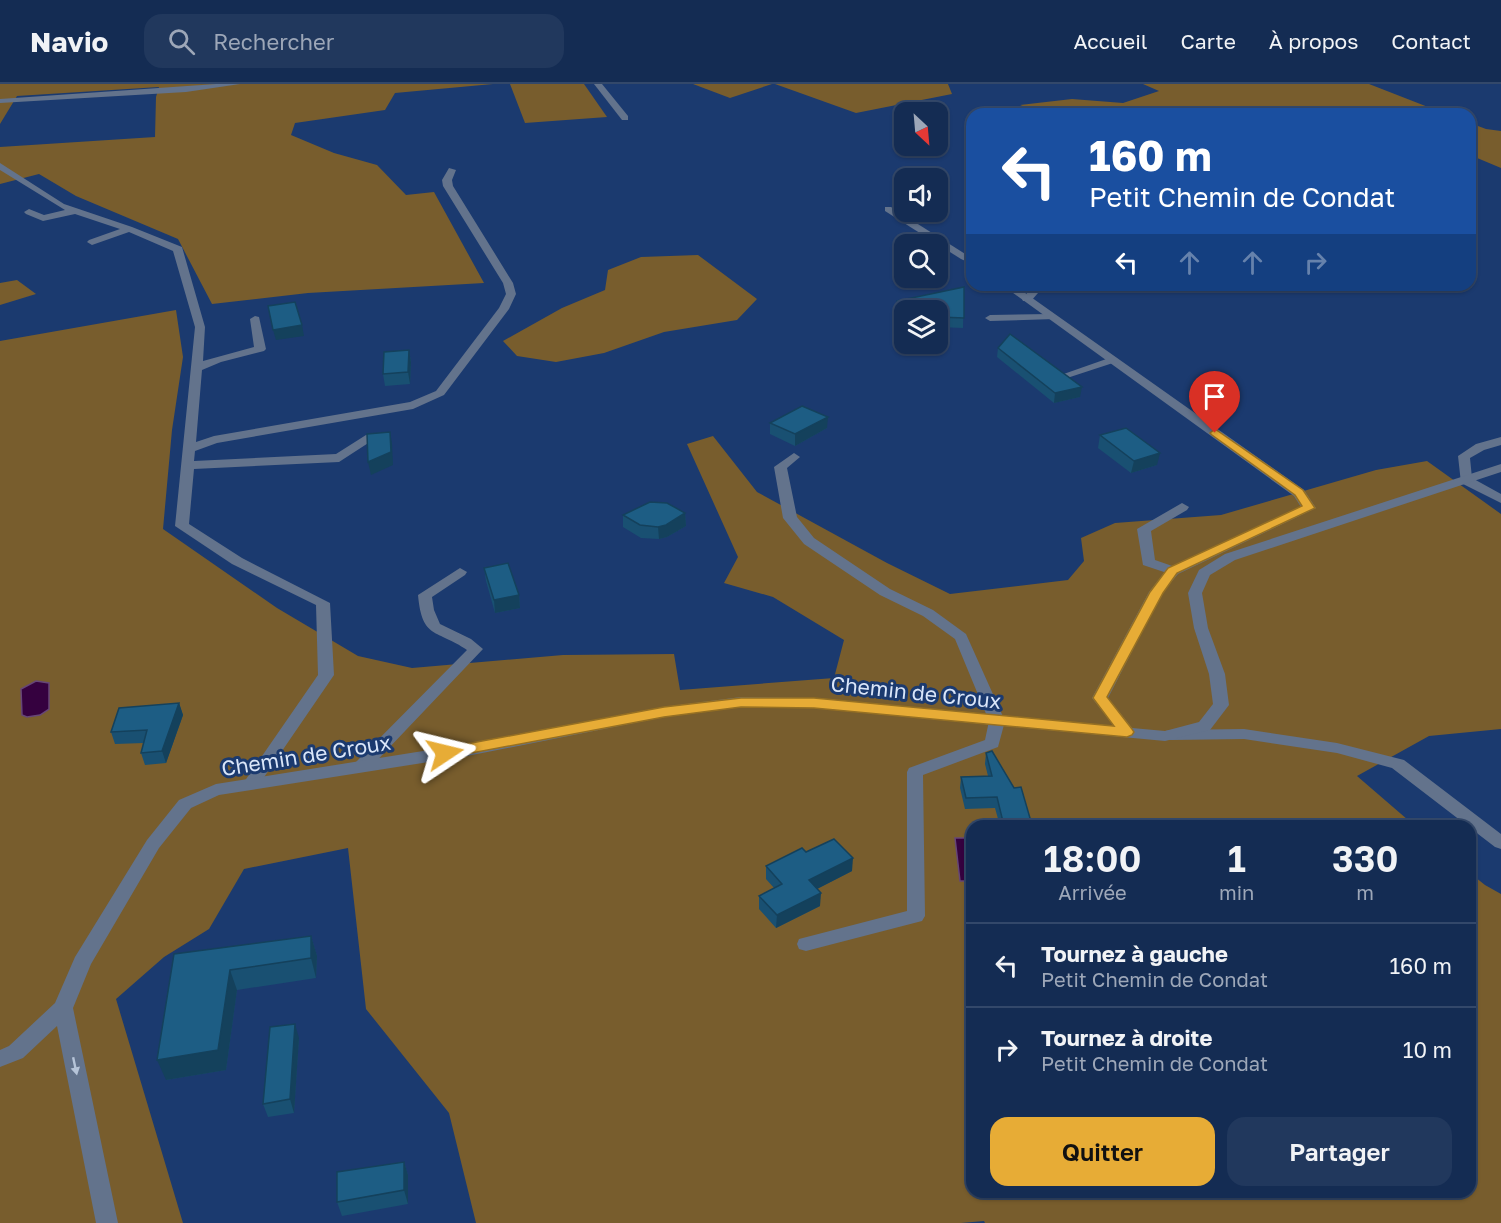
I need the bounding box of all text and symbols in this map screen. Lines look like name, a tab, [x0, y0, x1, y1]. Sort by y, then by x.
search box	[144, 14, 564, 68]
text: Navio	[30, 25, 108, 58]
icon: search	[165, 25, 198, 58]
text: Rechercher	[213, 28, 334, 55]
text: Accueil	[1074, 28, 1147, 54]
text: Carte	[1180, 28, 1236, 54]
text: À propos	[1269, 28, 1358, 54]
text: Contact	[1391, 28, 1471, 54]
north arrow	[894, 102, 948, 156]
map controls	[894, 102, 948, 354]
text: 160 m	[1089, 130, 1212, 180]
icon: left	[990, 132, 1068, 210]
button: sound	[894, 168, 948, 222]
text: Petit Chemin de Condat	[1089, 181, 1395, 213]
button: search	[894, 234, 948, 288]
icon: left	[1110, 246, 1143, 279]
icon: ahead	[1173, 246, 1206, 279]
icon: ahead	[1236, 246, 1269, 279]
icon: right	[1299, 246, 1332, 279]
button: layers	[894, 300, 948, 354]
pin	[1189, 371, 1240, 433]
icon: arrive	[1198, 380, 1231, 413]
street label: Chemin de Croux	[830, 670, 1003, 714]
position arrow	[413, 721, 477, 785]
street label: Chemin de Croux	[219, 729, 393, 781]
text: 18:00	[1044, 837, 1142, 880]
text: 1	[1228, 837, 1246, 880]
text: 330	[1332, 837, 1398, 880]
text: Arrivée	[1058, 880, 1127, 904]
text: min	[1219, 880, 1254, 904]
text: m	[1356, 880, 1374, 904]
text: Tournez à gauche	[1041, 940, 1228, 967]
icon: left	[990, 949, 1023, 982]
text: 160 m	[1389, 952, 1452, 979]
text: Petit Chemin de Condat	[1041, 967, 1268, 991]
text: Tournez à droite	[1041, 1024, 1212, 1051]
icon: right	[990, 1033, 1023, 1066]
text: 10 m	[1403, 1036, 1452, 1063]
text: Petit Chemin de Condat	[1041, 1051, 1268, 1075]
one-way arrow	[70, 1056, 80, 1075]
button: Quitter	[990, 1117, 1215, 1186]
button: Partager	[1227, 1117, 1452, 1186]

